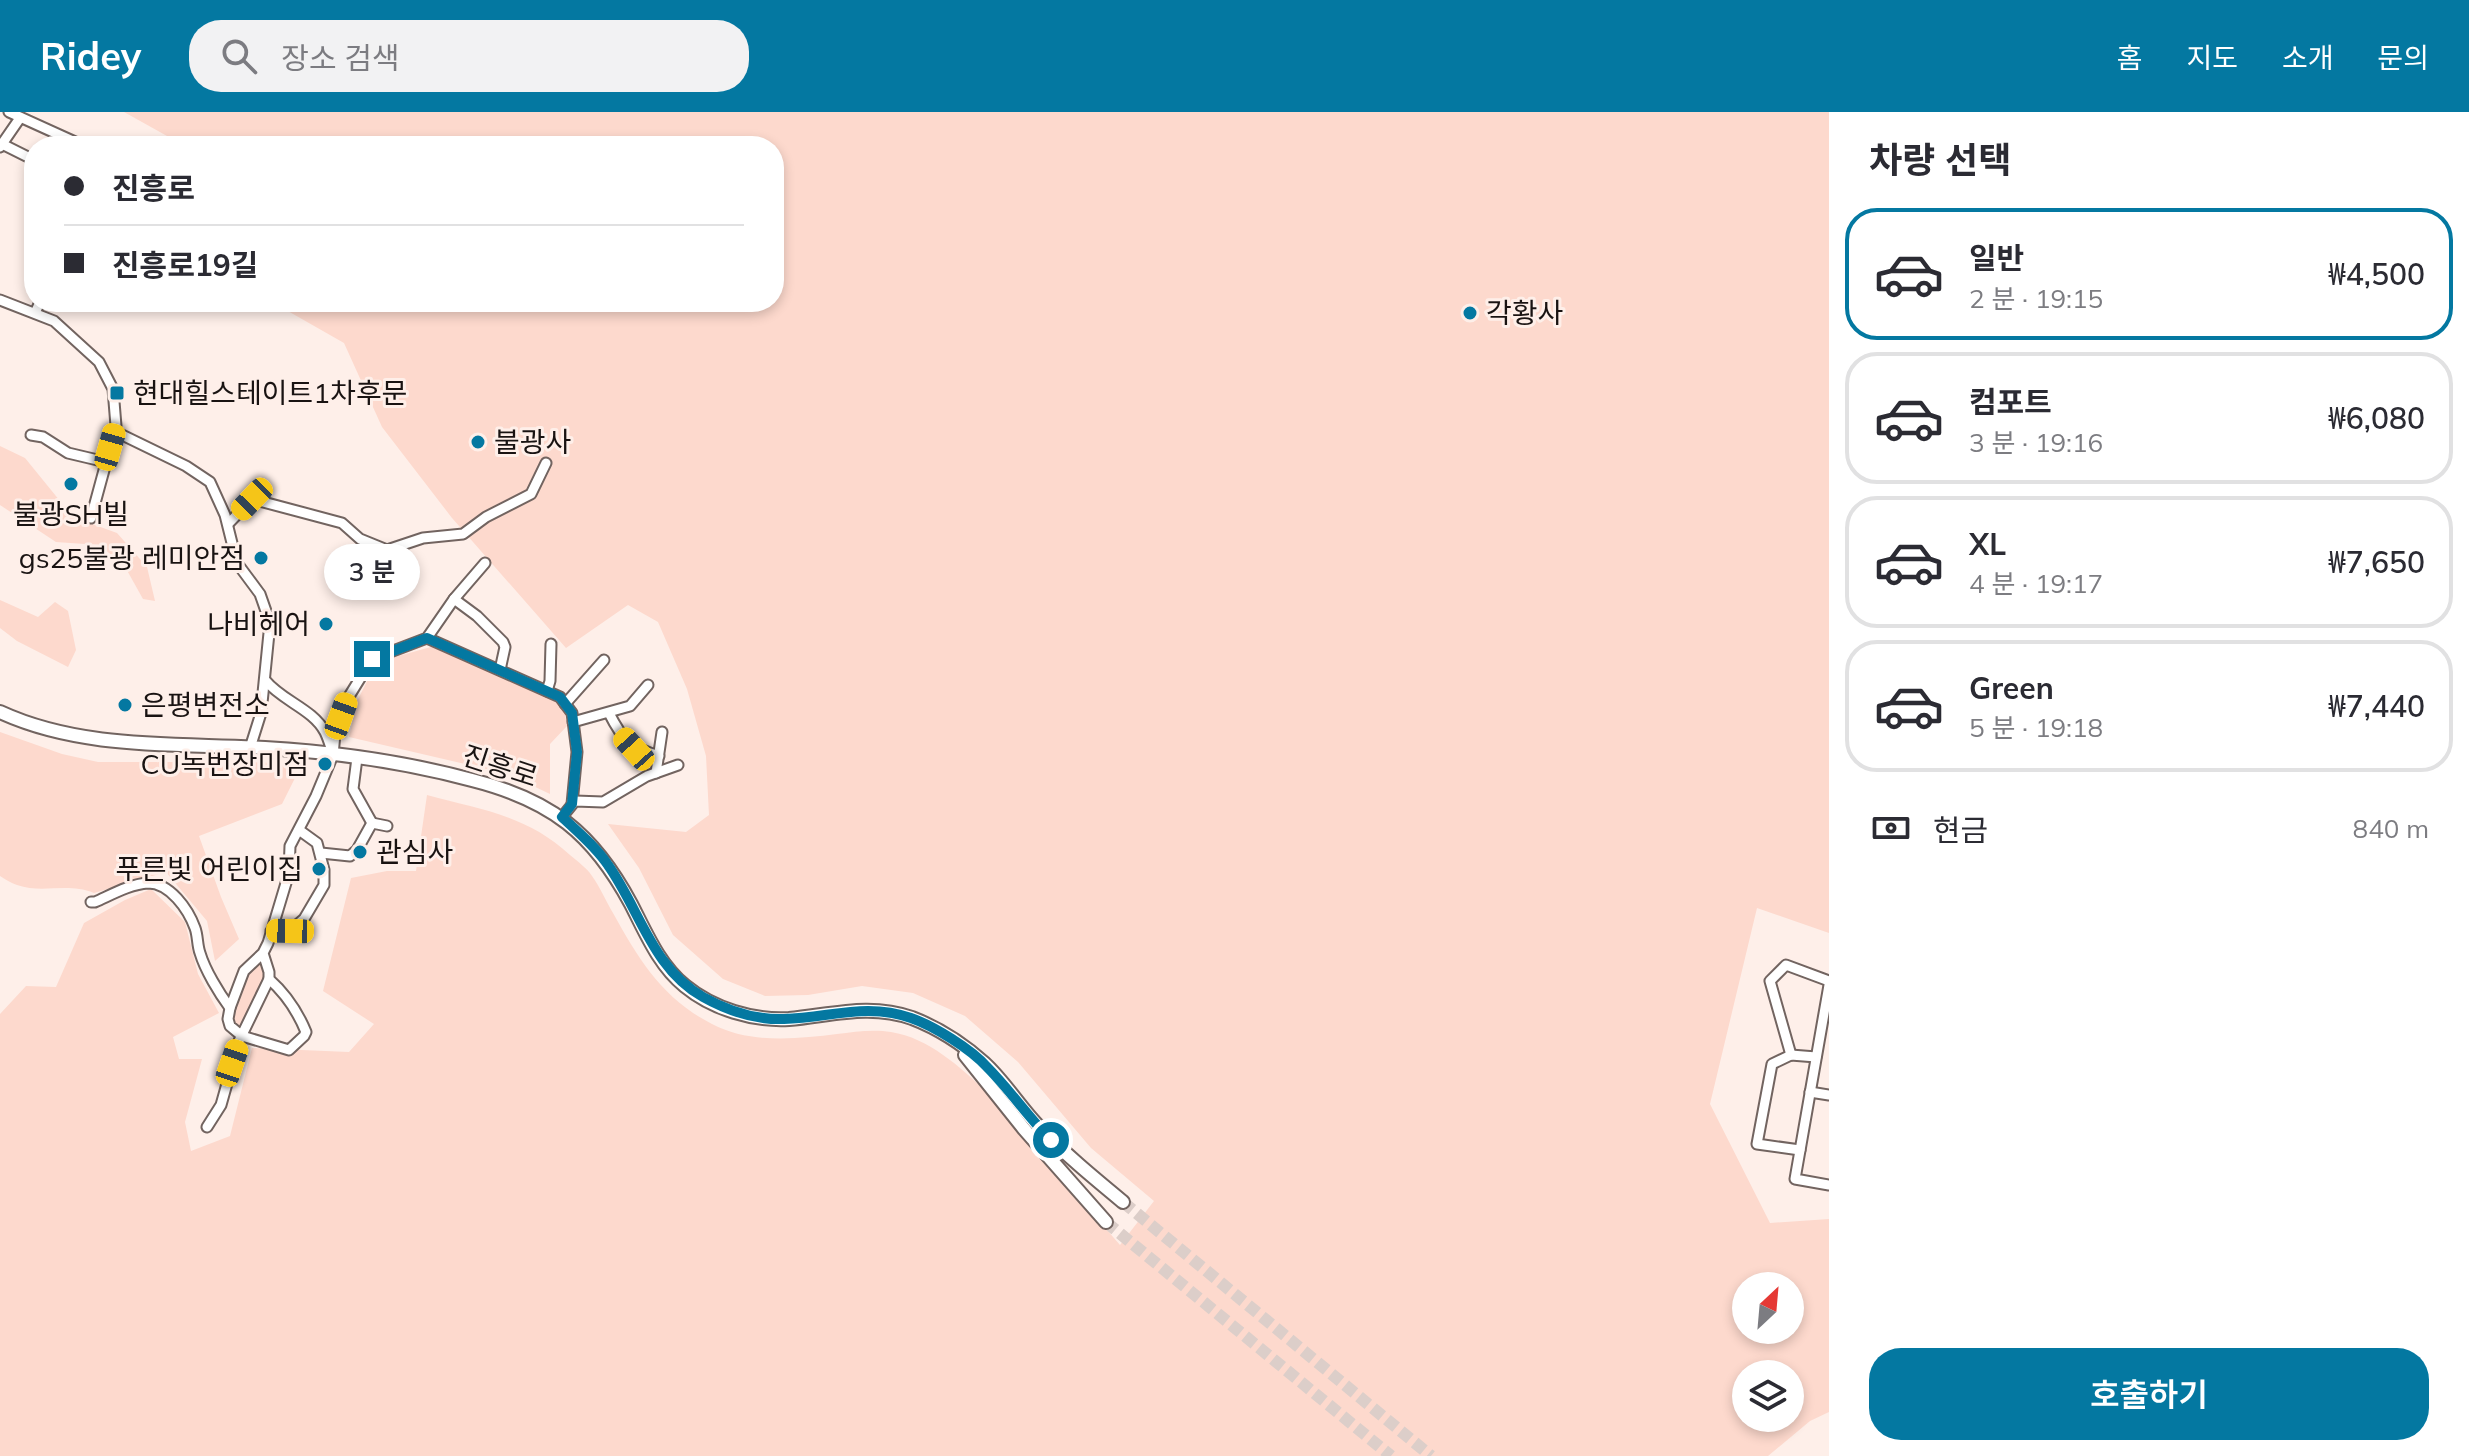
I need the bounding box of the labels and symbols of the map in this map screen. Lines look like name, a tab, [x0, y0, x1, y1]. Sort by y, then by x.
place label: 각황사	[1486, 295, 1563, 330]
marker: 각황사	[1461, 304, 1479, 322]
place label: 현대힐스테이트1차후문	[133, 375, 407, 410]
marker: 현대힐스테이트1차후문	[108, 384, 126, 402]
car	[92, 421, 128, 473]
place label: 불광사	[494, 424, 571, 459]
marker: 불광사	[469, 433, 487, 451]
car	[227, 473, 277, 525]
marker: 불광SH빌	[62, 475, 80, 493]
place label: 불광SH빌	[13, 496, 129, 531]
place label: gs25불광 레미안점	[19, 540, 245, 575]
callout: 3 분	[324, 543, 420, 599]
marker: gs25불광 레미안점	[252, 549, 270, 567]
place label: 나비헤어	[207, 606, 310, 641]
marker: 나비헤어	[317, 615, 335, 633]
route end	[354, 641, 390, 677]
place label: 은평변전소	[141, 687, 270, 722]
car	[322, 689, 360, 743]
marker: 은평변전소	[116, 696, 134, 714]
car	[609, 723, 659, 775]
street label: 진흥로	[458, 737, 542, 794]
place label: CU녹번장미점	[141, 746, 309, 781]
marker: CU녹번장미점	[316, 755, 334, 773]
place label: 관심사	[376, 834, 453, 869]
marker: 관심사	[351, 843, 369, 861]
place label: 푸른빛 어린이집	[115, 851, 303, 886]
marker: 푸른빛 어린이집	[310, 860, 328, 878]
car	[266, 919, 314, 943]
car	[213, 1036, 251, 1090]
route start	[1033, 1122, 1069, 1158]
north arrow	[1732, 1272, 1804, 1344]

